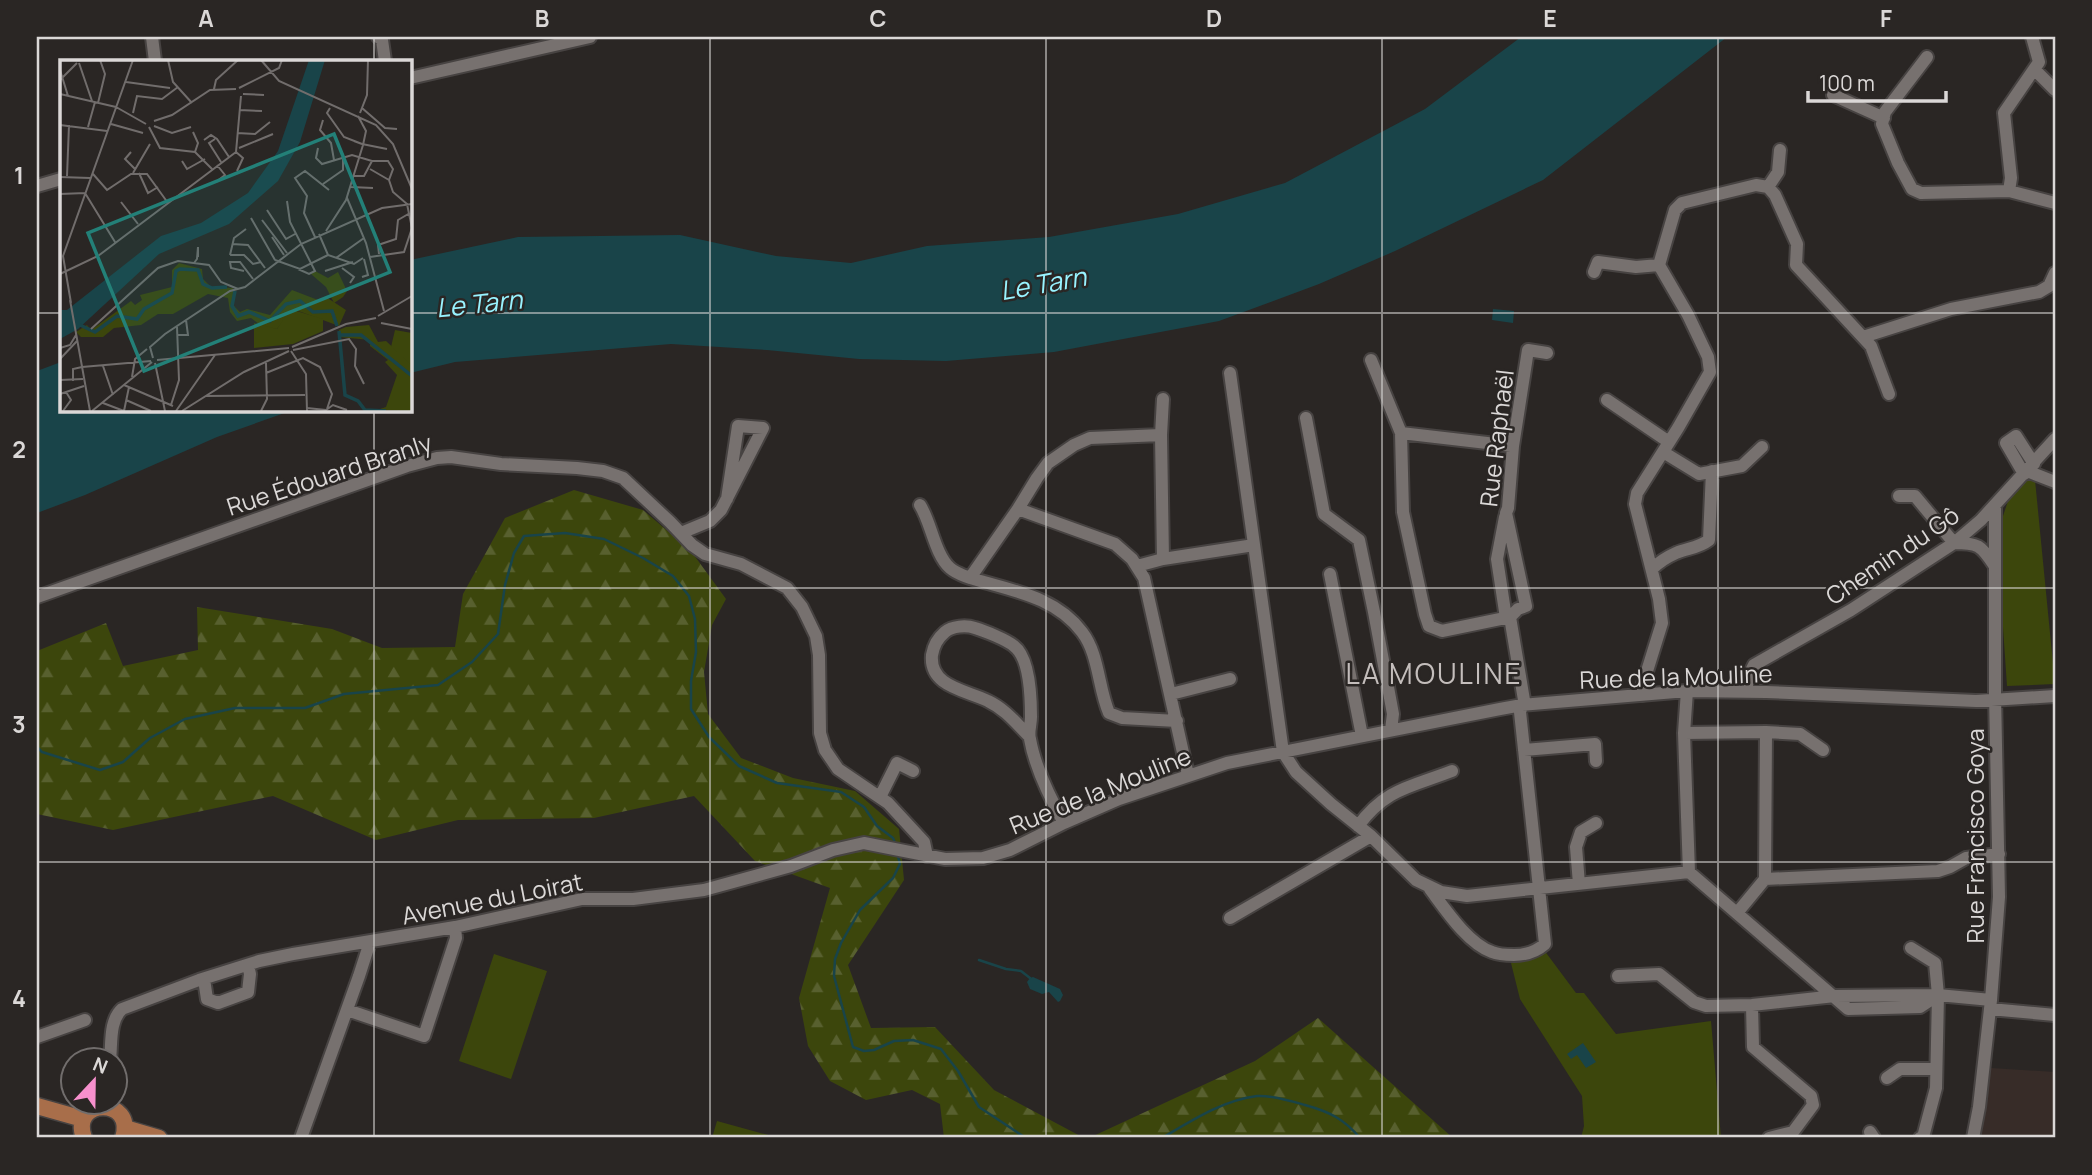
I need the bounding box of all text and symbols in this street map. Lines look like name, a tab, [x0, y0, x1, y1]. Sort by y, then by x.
text: A	[198, 2, 214, 34]
text: B	[535, 2, 549, 34]
text: C	[870, 2, 887, 34]
text: D	[1206, 2, 1222, 34]
text: E	[1543, 2, 1557, 34]
text: F	[1880, 2, 1892, 34]
inset map	[60, 60, 411, 411]
scale bar	[1808, 60, 1947, 104]
text: 100 m	[1819, 69, 1875, 97]
text: 1	[14, 159, 24, 191]
water label: Le Tarn	[997, 257, 1090, 308]
water label: Le Tarn	[434, 280, 525, 325]
street label: Rue Raphaël	[1471, 367, 1521, 509]
street label: Rue Édouard Branly	[222, 425, 436, 523]
text: 2	[12, 433, 26, 465]
street label: Chemin du Gô	[1819, 498, 1965, 612]
district label: LA MOULINE	[1345, 654, 1523, 692]
street label: Rue de la Mouline	[1579, 656, 1773, 696]
text: 3	[12, 708, 26, 740]
street label: Rue Francisco Goya	[1958, 728, 1991, 944]
street label: Rue de la Mouline	[1004, 739, 1196, 841]
street label: Avenue du Loirat	[399, 864, 585, 932]
text: 4	[12, 982, 26, 1014]
north arrow	[60, 1046, 130, 1116]
text: N	[89, 1051, 112, 1080]

